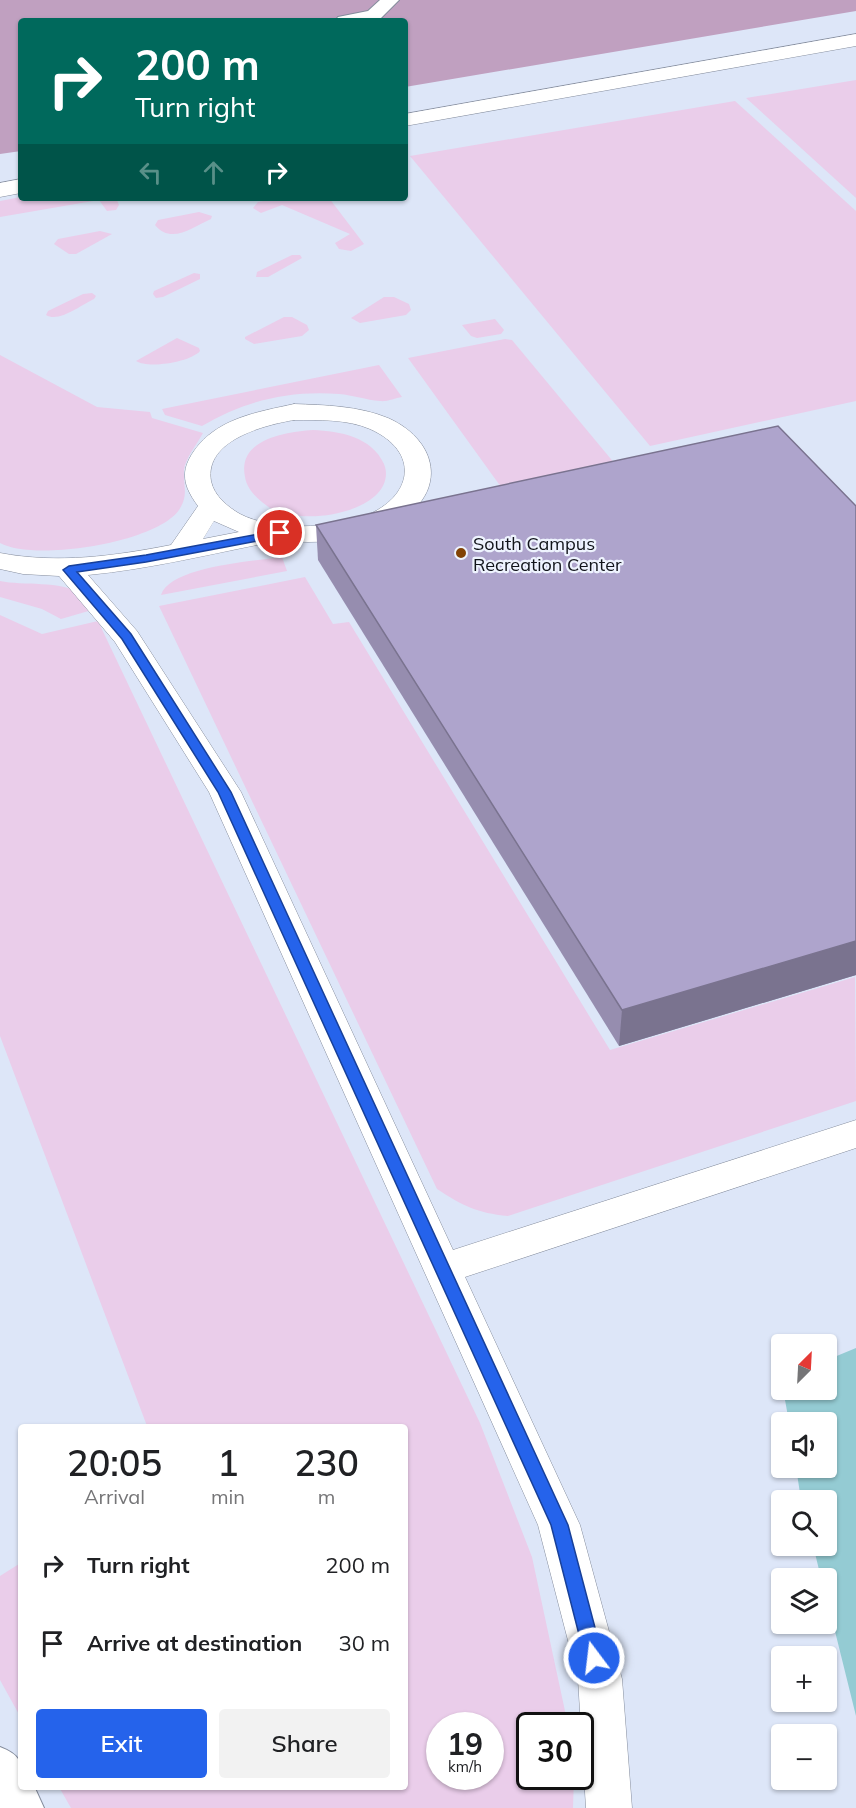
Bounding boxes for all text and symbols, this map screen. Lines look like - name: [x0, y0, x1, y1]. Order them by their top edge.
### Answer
- text: 200 m: [135, 38, 260, 91]
- icon: right: [36, 42, 114, 120]
- text: Turn right: [135, 90, 255, 124]
- icon: left: [134, 156, 167, 189]
- icon: ahead: [197, 156, 230, 189]
- icon: right: [260, 156, 293, 189]
- pin: [254, 507, 305, 558]
- icon: arrive: [263, 516, 296, 549]
- place label: South Campus Recreation Center: [473, 532, 622, 576]
- marker: South Campus Recreation Center: [454, 546, 468, 560]
- north arrow: [771, 1334, 837, 1400]
- map controls: [771, 1334, 837, 1790]
- button: sound: [771, 1412, 837, 1478]
- text: 20:05: [67, 1440, 162, 1485]
- text: 1: [217, 1440, 239, 1485]
- text: 230: [294, 1440, 359, 1485]
- text: Arrival: [84, 1484, 145, 1509]
- text: min: [211, 1484, 245, 1509]
- text: m: [318, 1484, 335, 1509]
- button: search: [771, 1490, 837, 1556]
- icon: right: [36, 1549, 69, 1582]
- text: Turn right: [87, 1551, 190, 1579]
- text: 200 m: [325, 1551, 390, 1579]
- button: layers: [771, 1568, 837, 1634]
- position arrow: [562, 1626, 626, 1690]
- icon: arrive: [36, 1627, 69, 1660]
- text: Arrive at destination: [87, 1629, 302, 1657]
- text: 30 m: [339, 1629, 390, 1657]
- button: +: [771, 1646, 837, 1712]
- button: Exit: [36, 1709, 207, 1778]
- button: Share: [219, 1709, 390, 1778]
- speed limit sign: 30: [516, 1712, 594, 1790]
- button: −: [771, 1724, 837, 1790]
- text: 19: [447, 1725, 483, 1763]
- text: km/h: [448, 1757, 482, 1776]

